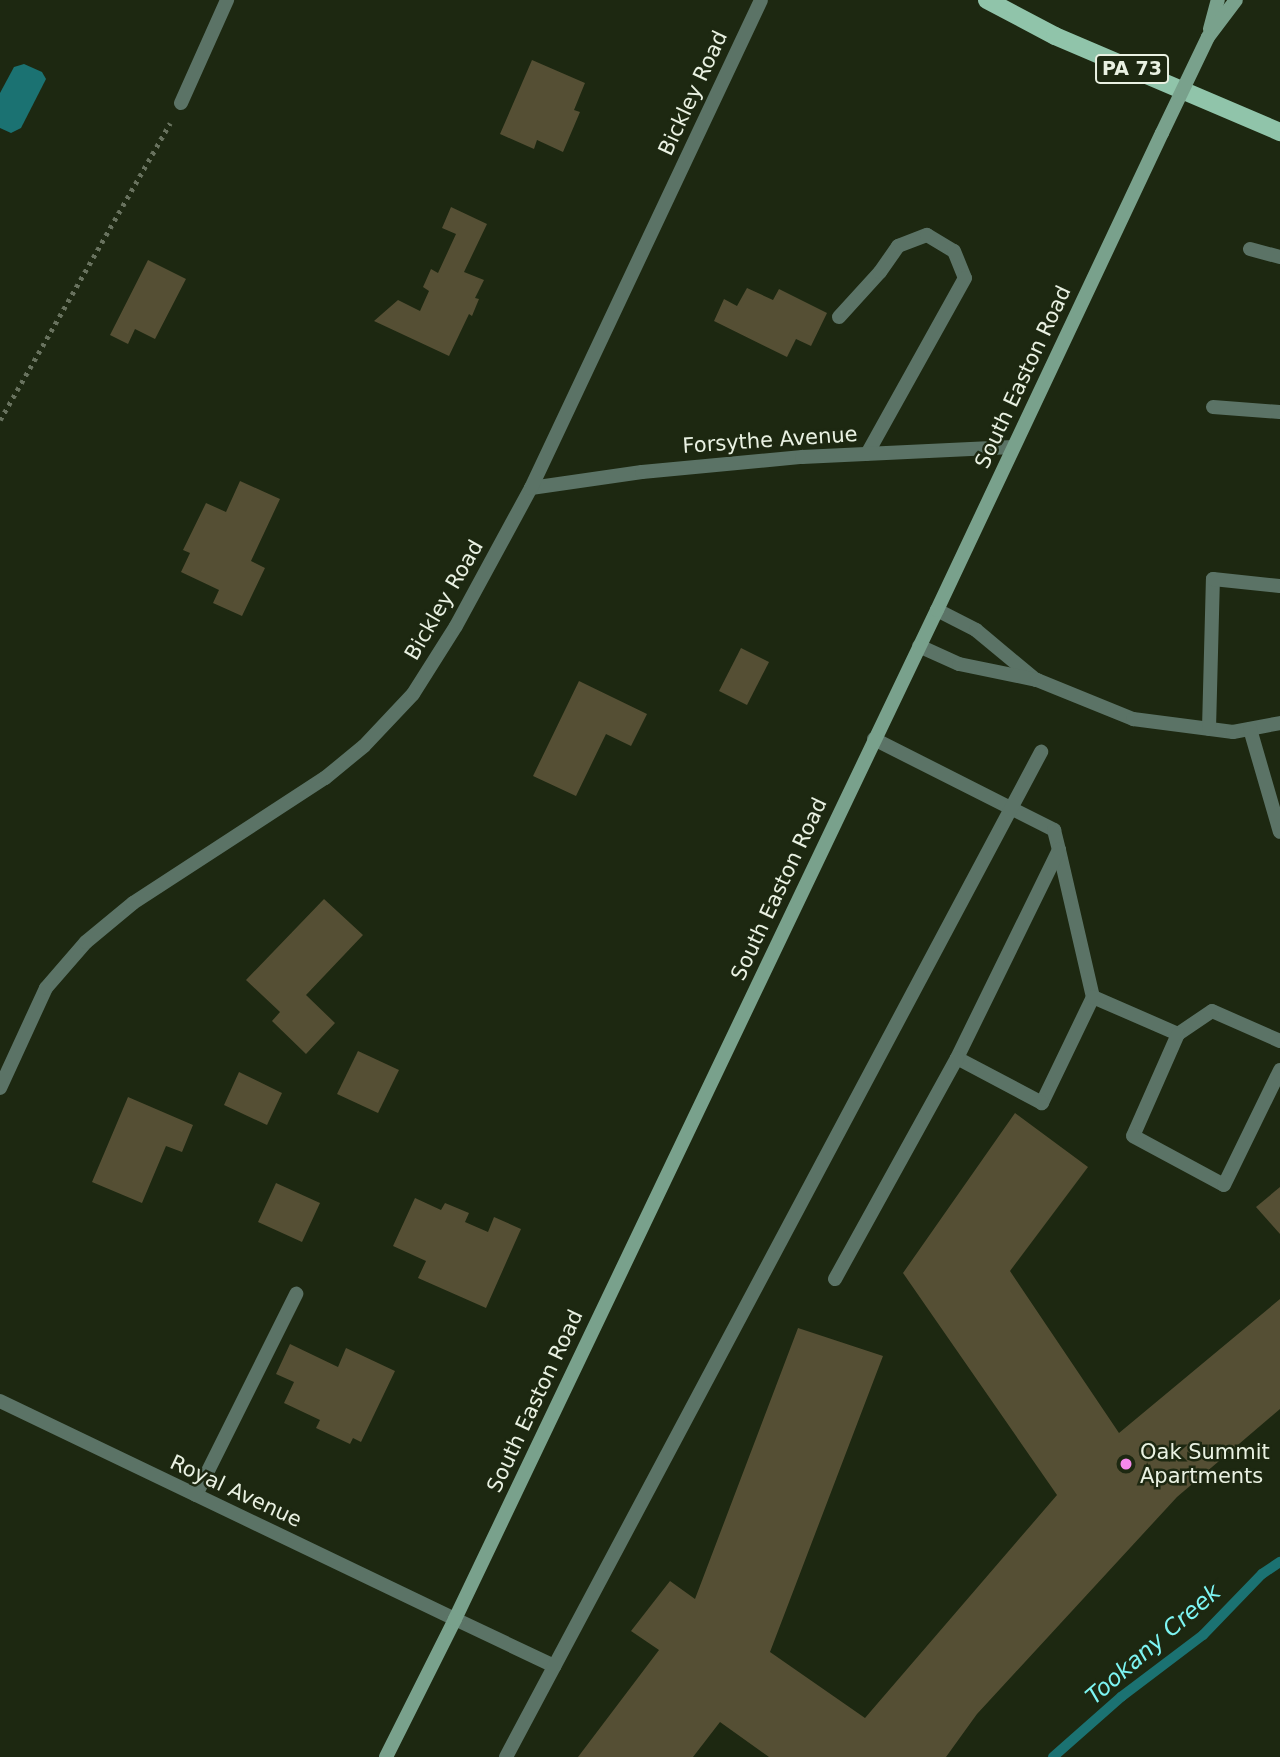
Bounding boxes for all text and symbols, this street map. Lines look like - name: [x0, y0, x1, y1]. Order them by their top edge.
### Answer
- street label: Bickley Road: [653, 27, 733, 159]
- road number: PA 73: [1094, 54, 1170, 85]
- street label: South Easton Road: [970, 282, 1076, 472]
- street label: Forsythe Avenue: [682, 421, 858, 459]
- street label: Bickley Road: [399, 535, 489, 665]
- street label: South Easton Road: [726, 794, 832, 984]
- street label: South Easton Road: [482, 1306, 588, 1496]
- place label: Oak Summit Apartments: [1140, 1439, 1270, 1489]
- street label: Royal Avenue: [166, 1450, 306, 1532]
- marker: Oak Summit Apartments: [1118, 1456, 1134, 1472]
- water label: Tookany Creek: [1080, 1578, 1226, 1710]

